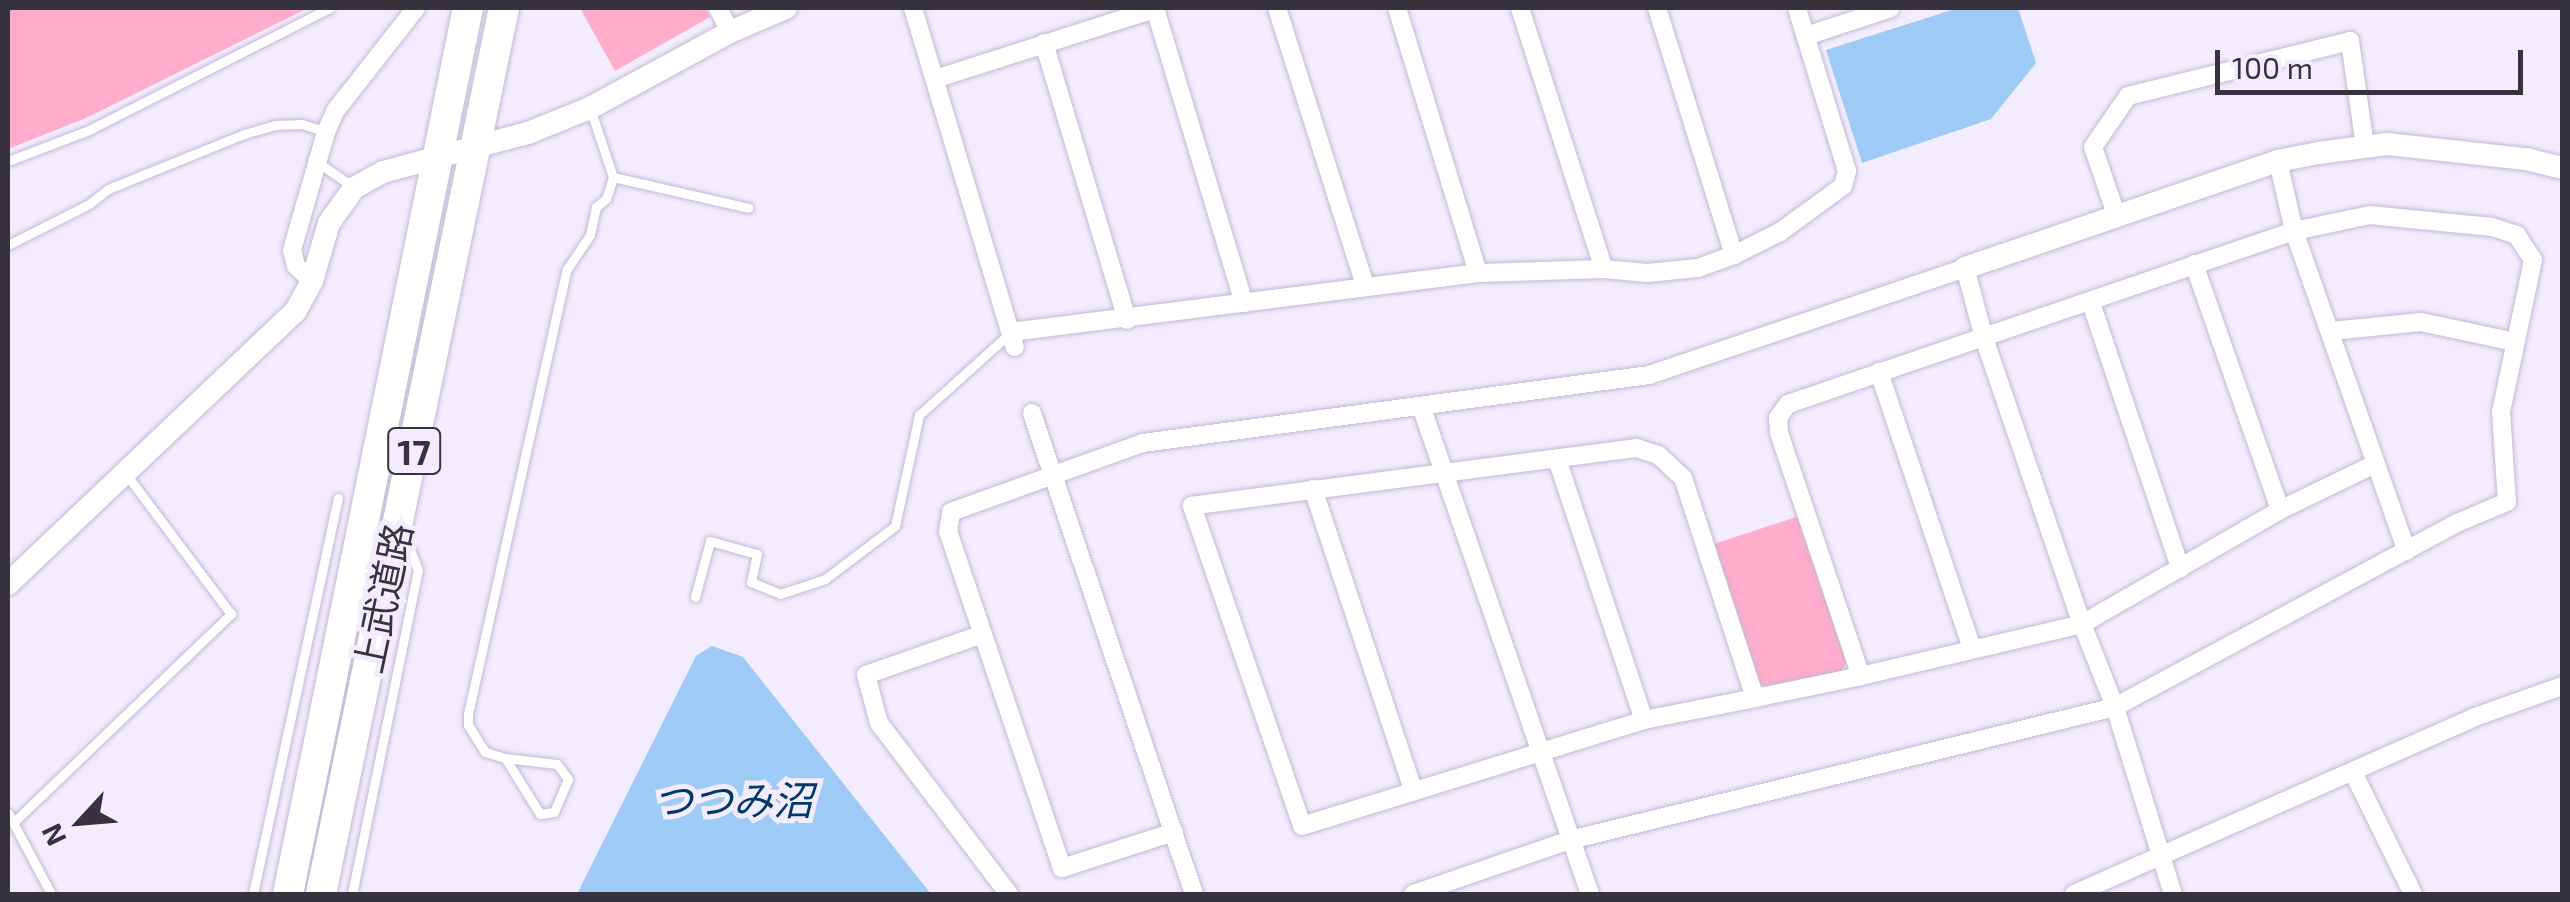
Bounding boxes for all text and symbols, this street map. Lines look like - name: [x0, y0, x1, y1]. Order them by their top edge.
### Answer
- scale bar: [2220, 30, 2528, 92]
- text: 100 m: [2232, 49, 2313, 85]
- road number: 17: [386, 421, 442, 481]
- street label: 上武道路: [345, 519, 421, 677]
- north arrow: [30, 772, 130, 872]
- water label: つつみ沼: [653, 775, 813, 823]
- text: N: [33, 819, 73, 852]

